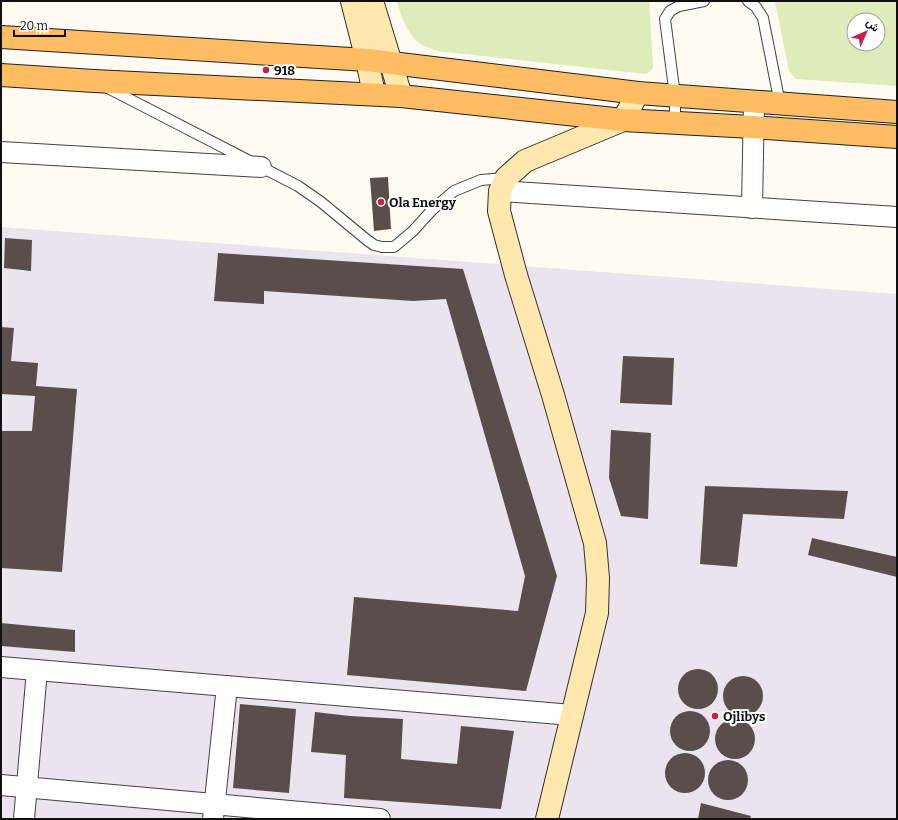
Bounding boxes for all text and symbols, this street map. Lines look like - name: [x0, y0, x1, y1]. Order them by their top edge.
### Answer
- scale bar: [14, 12, 65, 38]
- north arrow: [846, 12, 886, 52]
- text: ش: [863, 16, 882, 35]
- text: 20 m: [20, 19, 49, 33]
- place label: 918: [274, 63, 295, 78]
- marker: 918: [261, 65, 271, 75]
- place label: Ola Energy: [389, 195, 457, 210]
- marker: Ola Energy: [376, 197, 386, 207]
- place label: Ojlibys: [723, 709, 765, 725]
- marker: Ojlibys: [710, 711, 720, 721]

